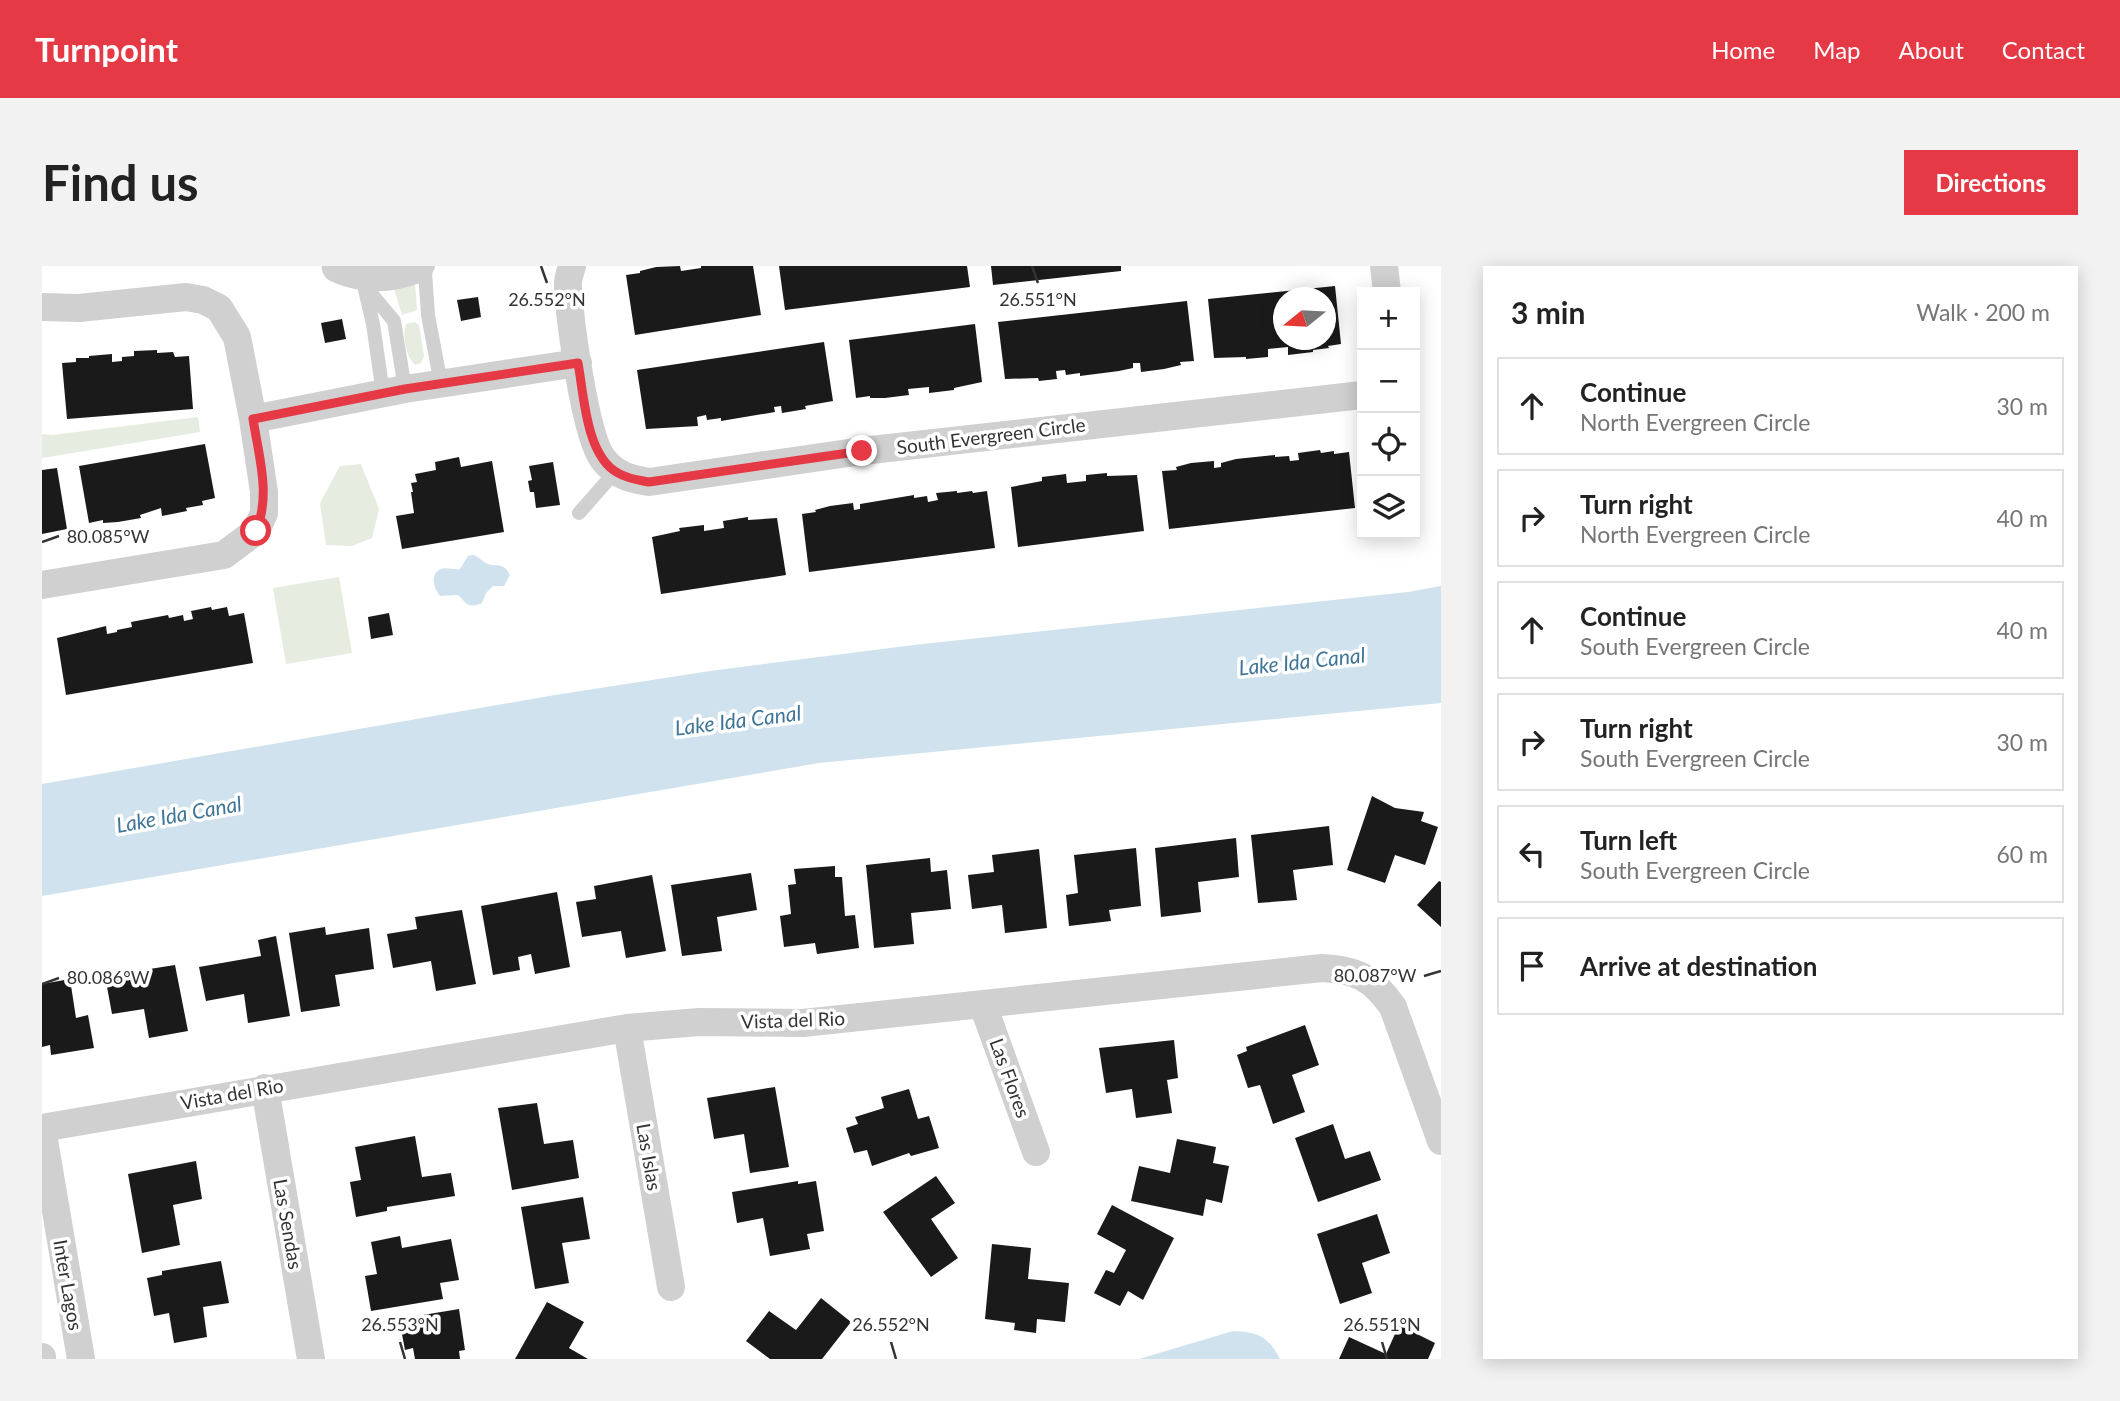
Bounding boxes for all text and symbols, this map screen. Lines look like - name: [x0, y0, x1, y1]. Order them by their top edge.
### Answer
- text: Turnpoint: [35, 29, 178, 69]
- text: Home: [1711, 35, 1775, 64]
- text: Map: [1813, 35, 1861, 64]
- text: About: [1899, 35, 1964, 64]
- text: Contact: [2002, 35, 2085, 64]
- button: Directions: [1904, 150, 2078, 215]
- text: Find us: [42, 153, 199, 211]
- north arrow: [1273, 287, 1336, 350]
- map controls: [1357, 287, 1420, 539]
- button: +: [1357, 287, 1420, 350]
- text: 26.552°N: [508, 288, 586, 310]
- text: 26.551°N: [999, 288, 1077, 310]
- text: 3 min: [1511, 294, 1585, 330]
- text: Walk · 200 m: [1916, 298, 2050, 326]
- button: −: [1357, 350, 1420, 413]
- text: Continue: [1580, 376, 1686, 408]
- icon: ahead: [1513, 387, 1551, 425]
- text: 30 m: [1997, 392, 2048, 420]
- text: North Evergreen Circle: [1580, 408, 1810, 436]
- street label: South Evergreen Circle: [895, 413, 1087, 458]
- button: locate: [1357, 413, 1420, 476]
- route end: [846, 435, 877, 466]
- button: layers: [1357, 476, 1420, 539]
- text: Turn right: [1580, 488, 1693, 520]
- icon: right: [1513, 499, 1551, 537]
- text: 40 m: [1997, 504, 2048, 532]
- route start: [240, 515, 271, 546]
- text: North Evergreen Circle: [1580, 520, 1810, 548]
- text: 80.085°W: [67, 525, 150, 547]
- text: Continue: [1580, 600, 1686, 632]
- icon: ahead: [1513, 611, 1551, 649]
- text: 40 m: [1997, 616, 2048, 644]
- text: South Evergreen Circle: [1580, 632, 1810, 660]
- water label: Lake Ida Canal: [1237, 641, 1367, 680]
- water label: Lake Ida Canal: [673, 699, 803, 740]
- text: Turn right: [1580, 712, 1693, 744]
- icon: right: [1513, 723, 1551, 761]
- text: 30 m: [1997, 728, 2048, 756]
- text: South Evergreen Circle: [1580, 744, 1810, 772]
- water label: Lake Ida Canal: [114, 790, 244, 837]
- text: Turn left: [1580, 824, 1677, 856]
- icon: left: [1513, 835, 1551, 873]
- text: 60 m: [1997, 840, 2048, 868]
- text: South Evergreen Circle: [1580, 856, 1810, 884]
- icon: arrive: [1513, 947, 1551, 985]
- text: Arrive at destination: [1580, 950, 1817, 982]
- text: 80.087°W: [1334, 964, 1417, 986]
- text: 80.086°W: [67, 966, 150, 988]
- street label: Vista del Rio: [741, 1006, 845, 1033]
- street label: Las Flores: [985, 1035, 1035, 1121]
- street label: Vista del Rio: [179, 1073, 285, 1114]
- street label: Las Islas: [632, 1122, 667, 1192]
- street label: Las Sendas: [269, 1177, 308, 1271]
- street label: Inter Lagos: [49, 1238, 88, 1332]
- text: 26.553°N: [361, 1313, 439, 1335]
- text: 26.552°N: [852, 1313, 930, 1335]
- text: 26.551°N: [1343, 1313, 1421, 1335]

